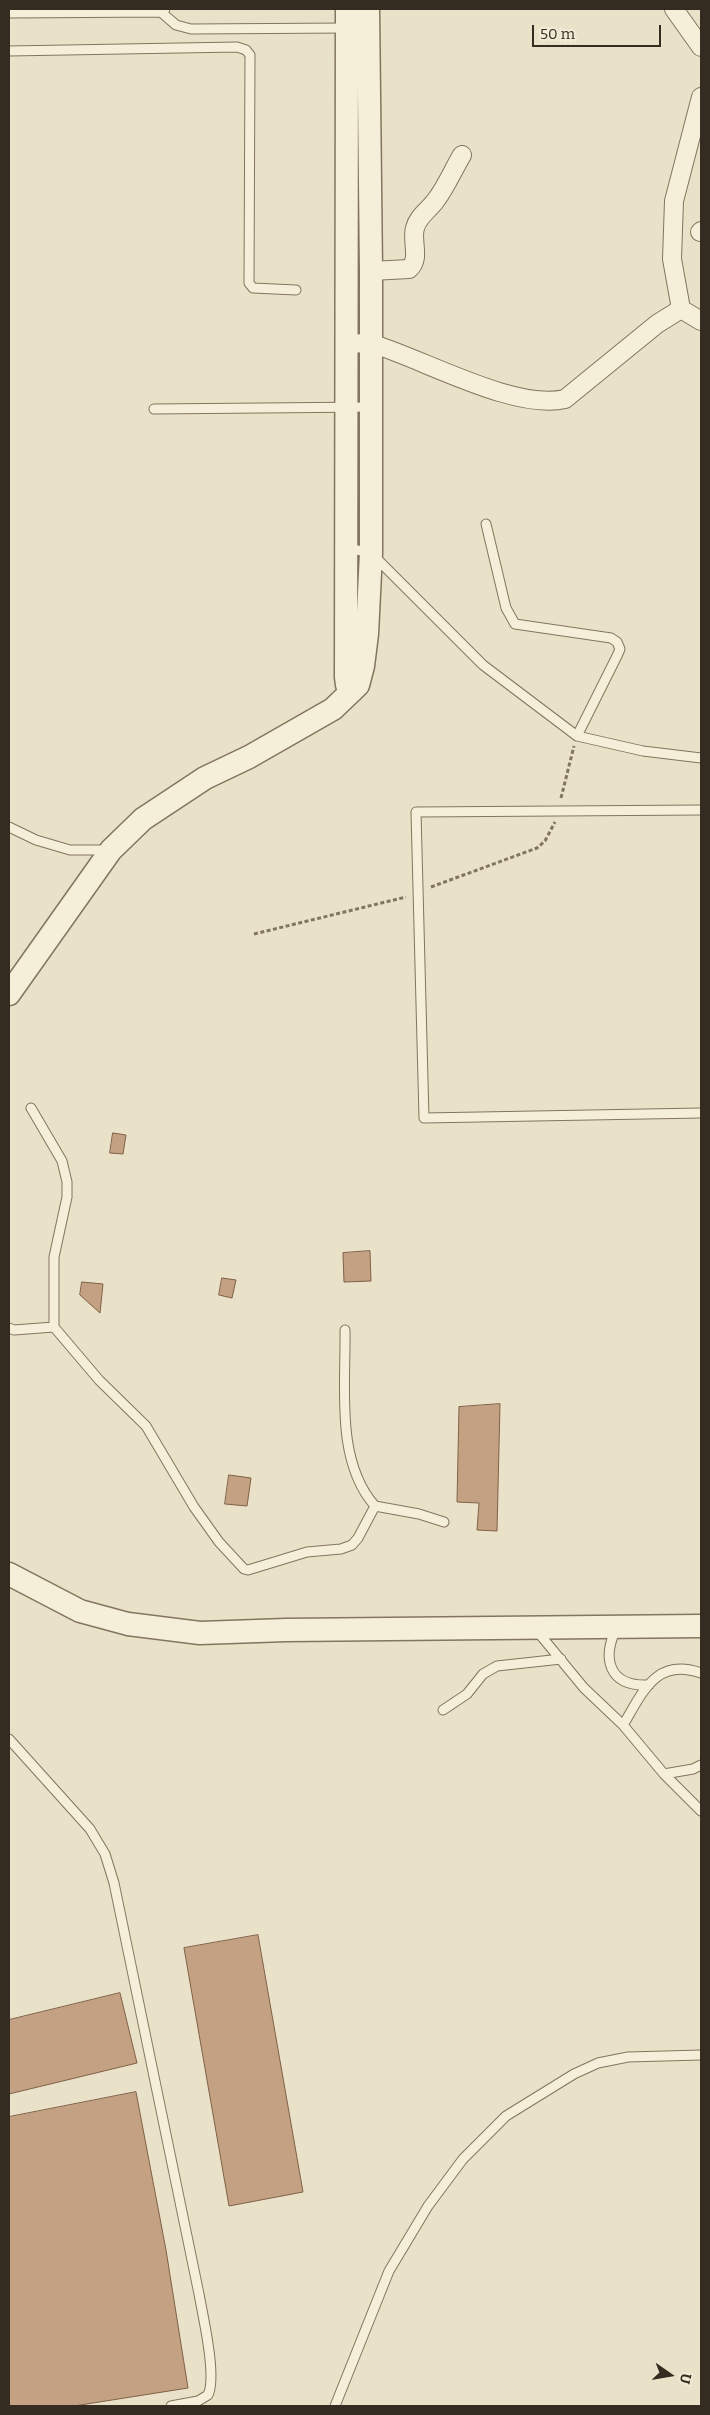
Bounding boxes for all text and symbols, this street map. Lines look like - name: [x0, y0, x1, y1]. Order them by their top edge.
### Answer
- scale bar: [535, 15, 664, 47]
- text: 50 m: [540, 25, 575, 43]
- north arrow: [645, 2350, 695, 2400]
- text: U: [676, 2372, 695, 2385]

